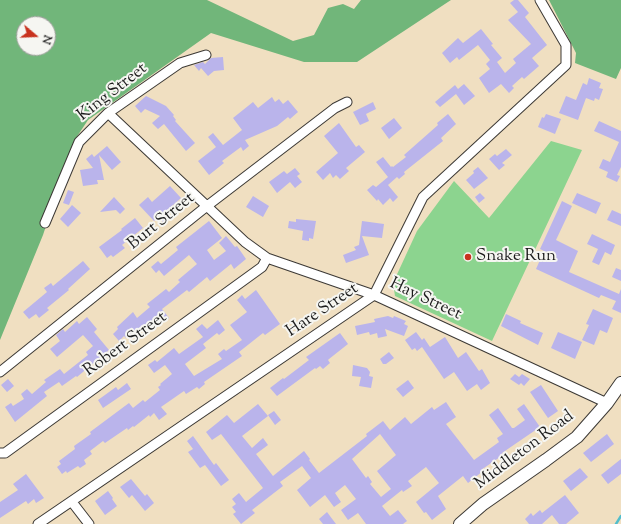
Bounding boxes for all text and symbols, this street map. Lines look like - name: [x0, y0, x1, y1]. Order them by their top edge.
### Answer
- north arrow: [16, 16, 56, 56]
- text: N: [37, 33, 55, 46]
- street label: King Street: [74, 59, 152, 127]
- street label: Burt Street: [124, 189, 200, 255]
- place label: Snake Run: [476, 247, 556, 267]
- marker: Snake Run: [463, 252, 473, 262]
- street label: Hay Street: [386, 274, 464, 326]
- street label: Hare Street: [283, 279, 363, 343]
- street label: Robert Street: [80, 308, 172, 382]
- street label: Middleton Road: [471, 407, 579, 495]

